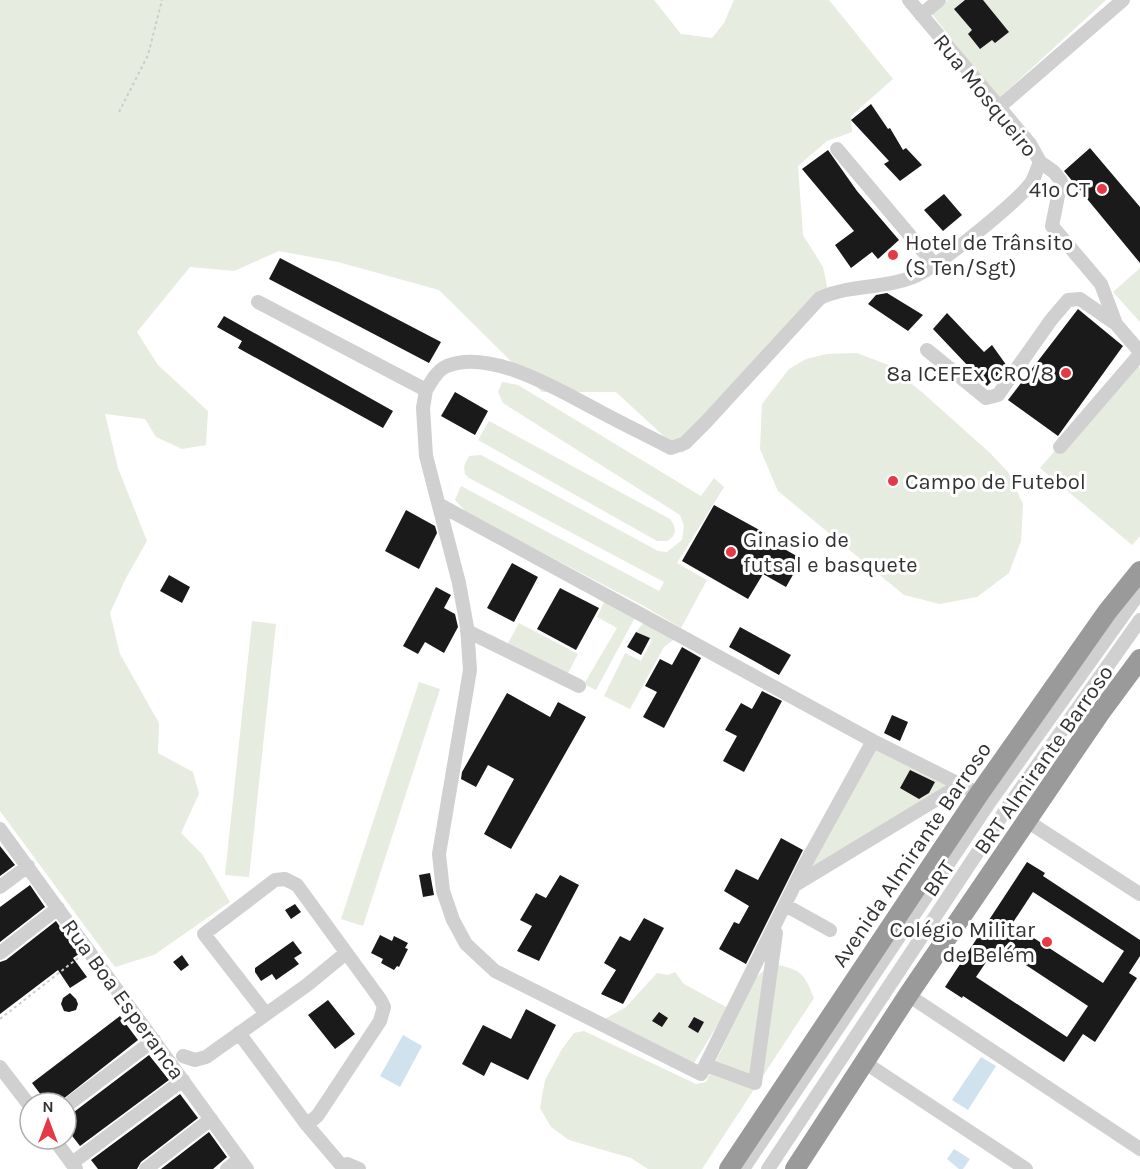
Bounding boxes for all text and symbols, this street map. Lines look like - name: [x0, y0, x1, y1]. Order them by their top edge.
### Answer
- street label: Rua Mosqueiro: [928, 29, 1043, 162]
- place label: 41º CT: [1029, 177, 1090, 203]
- marker: 41º CT: [1095, 182, 1109, 196]
- place label: Hotel de Trânsito (S Ten/Sgt): [905, 230, 1073, 281]
- marker: Hotel de Trânsito (S Ten/Sgt): [886, 248, 900, 262]
- place label: 8ª ICEFEx CRO/8: [887, 361, 1054, 387]
- marker: 8ª ICEFEx CRO/8: [1059, 366, 1073, 380]
- place label: Campo de Futebol: [905, 469, 1086, 495]
- marker: Campo de Futebol: [886, 474, 900, 488]
- place label: Ginasio de futsal e basquete: [743, 527, 917, 578]
- marker: Ginasio de futsal e basquete: [724, 545, 738, 559]
- street label: BRT Almirante Barroso: [969, 660, 1119, 859]
- street label: Avenida Almirante Barroso: [827, 737, 997, 972]
- street label: BRT: [917, 855, 960, 902]
- street label: Rua Boa Esperanca: [56, 914, 190, 1085]
- place label: Colégio Militar de Belém: [890, 917, 1035, 968]
- marker: Colégio Militar de Belém: [1040, 935, 1054, 949]
- north arrow: [18, 1091, 78, 1151]
- text: N: [42, 1097, 54, 1116]

